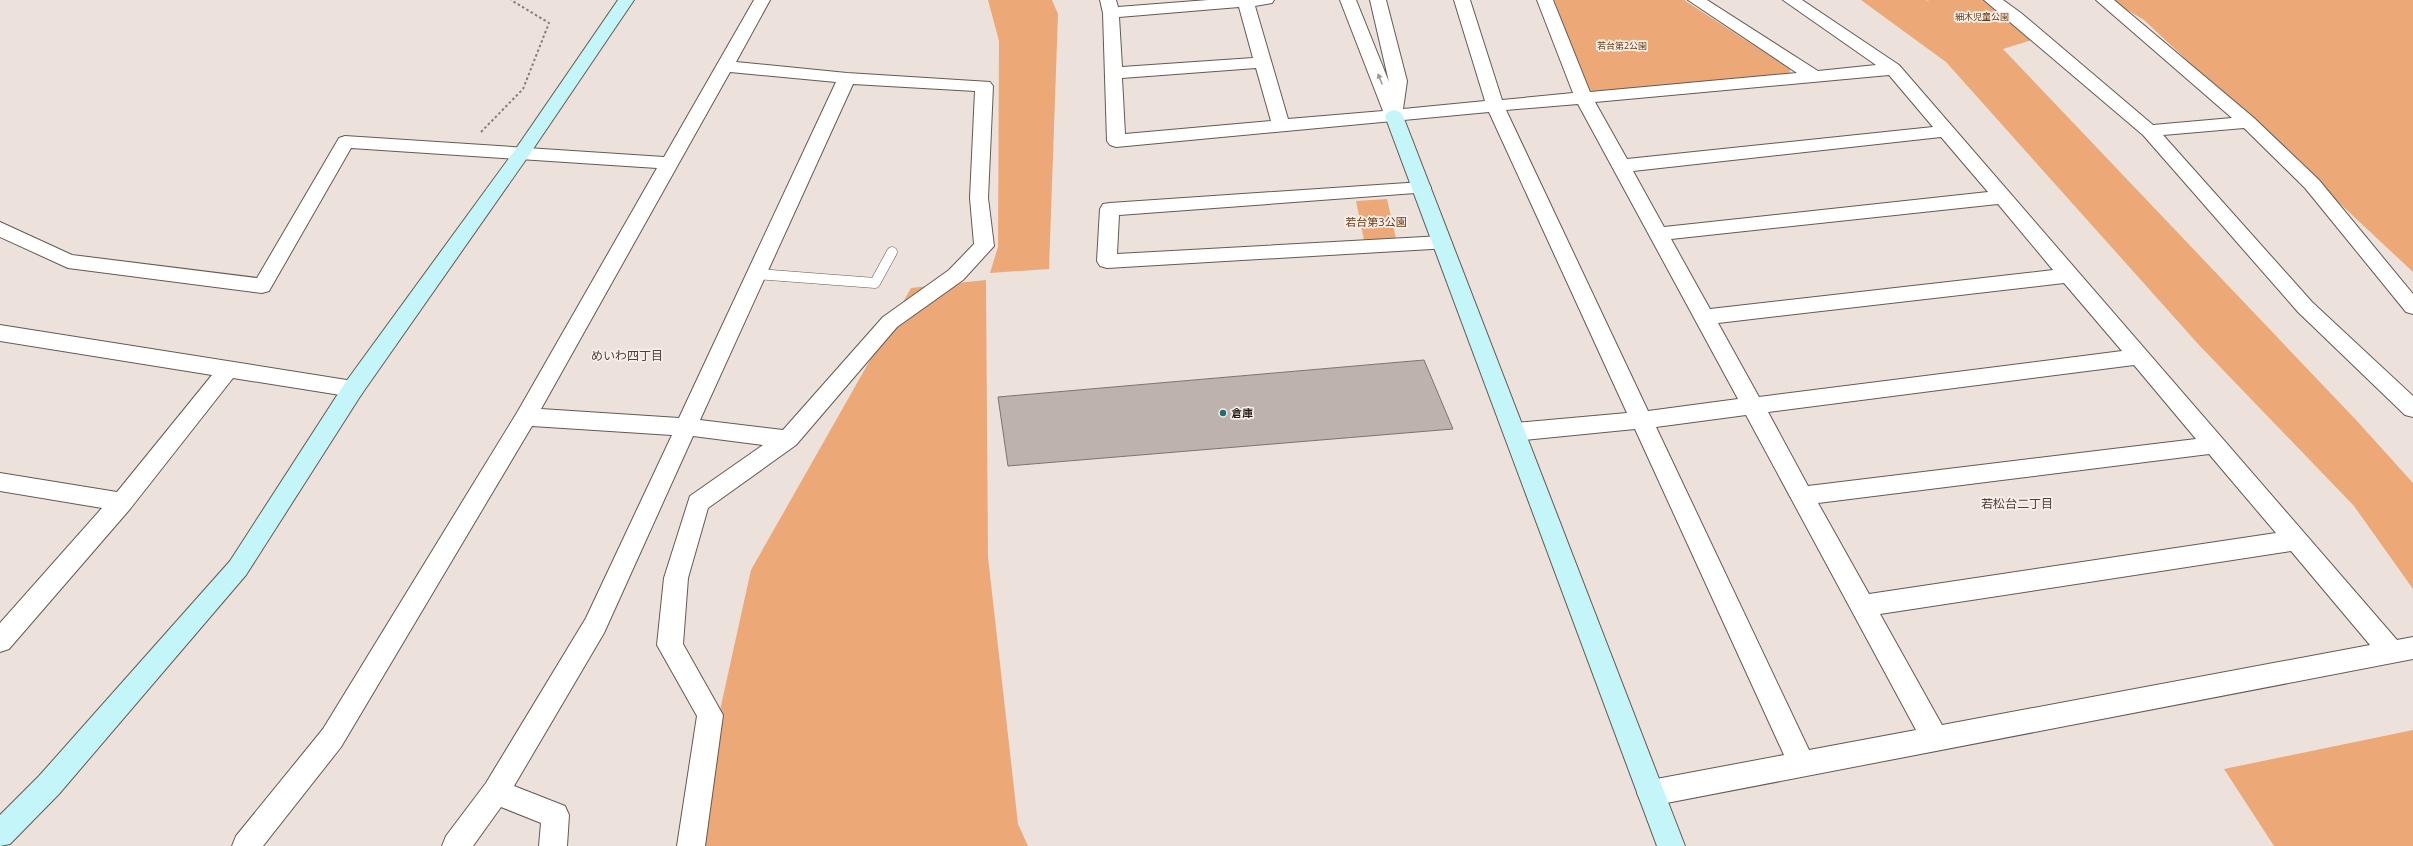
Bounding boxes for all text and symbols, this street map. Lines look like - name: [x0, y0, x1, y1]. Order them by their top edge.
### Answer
- park label: 細木児童公園: [1955, 10, 2009, 23]
- park label: 若台第2公園: [1597, 39, 1647, 52]
- one-way arrow: [1376, 73, 1382, 85]
- park label: 若台第3公園: [1345, 214, 1407, 229]
- district label: めいわ四丁目: [591, 347, 663, 364]
- place label: 倉庫: [1231, 405, 1253, 420]
- marker: 倉庫: [1218, 408, 1228, 418]
- district label: 若松台二丁目: [1981, 495, 2053, 512]

